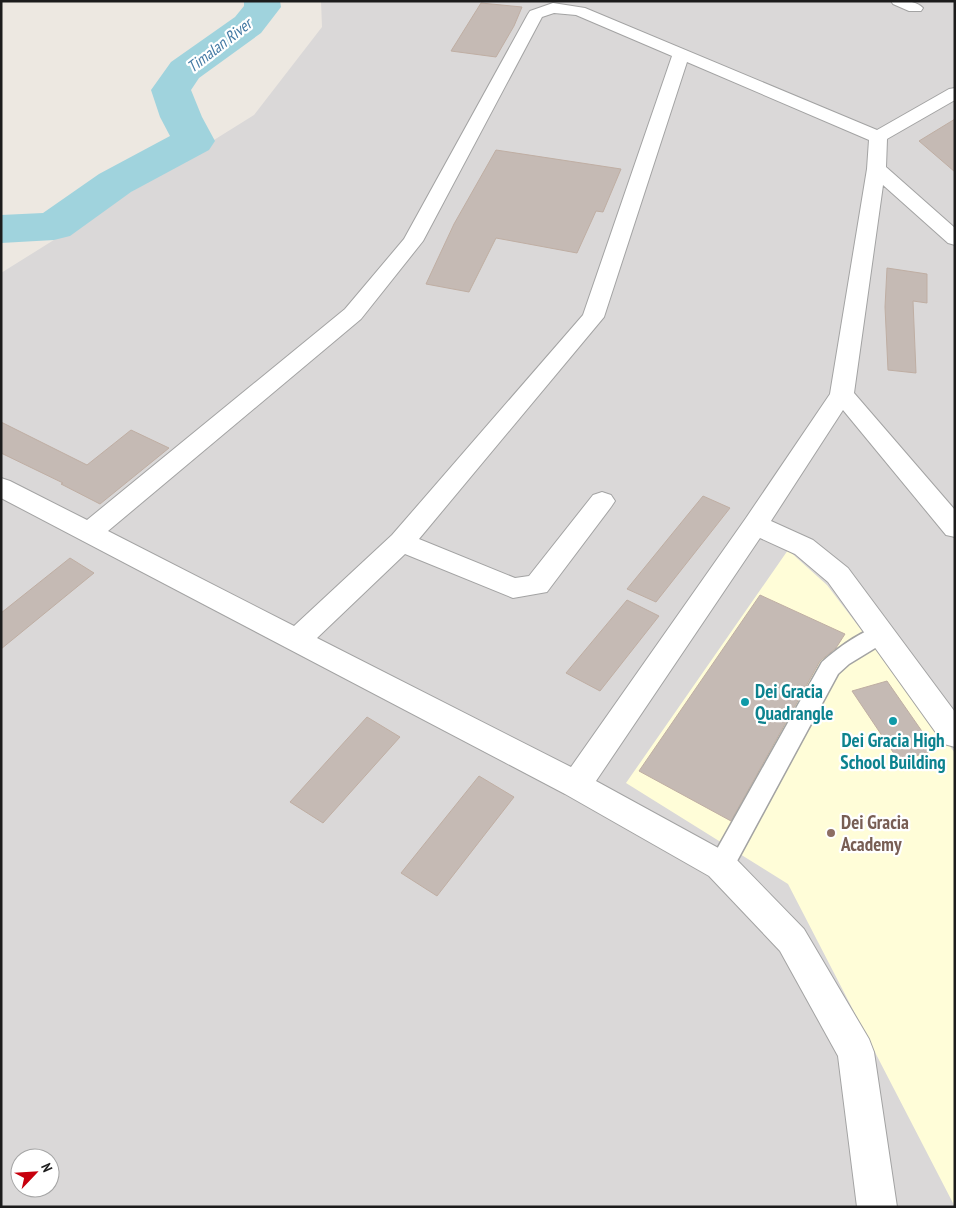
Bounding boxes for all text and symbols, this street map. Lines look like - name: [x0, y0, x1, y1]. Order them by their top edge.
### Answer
- water label: Timalan River: [183, 12, 257, 76]
- place label: Dei Gracia Quadrangle: [755, 679, 833, 725]
- marker: Dei Gracia Quadrangle: [739, 696, 751, 708]
- marker: Dei Gracia High School Building: [887, 715, 899, 727]
- place label: Dei Gracia High School Building: [840, 728, 946, 774]
- place label: Dei Gracia Academy: [840, 810, 909, 856]
- marker: Dei Gracia Academy: [825, 827, 837, 839]
- north arrow: [10, 1148, 60, 1198]
- text: N: [37, 1160, 57, 1175]

